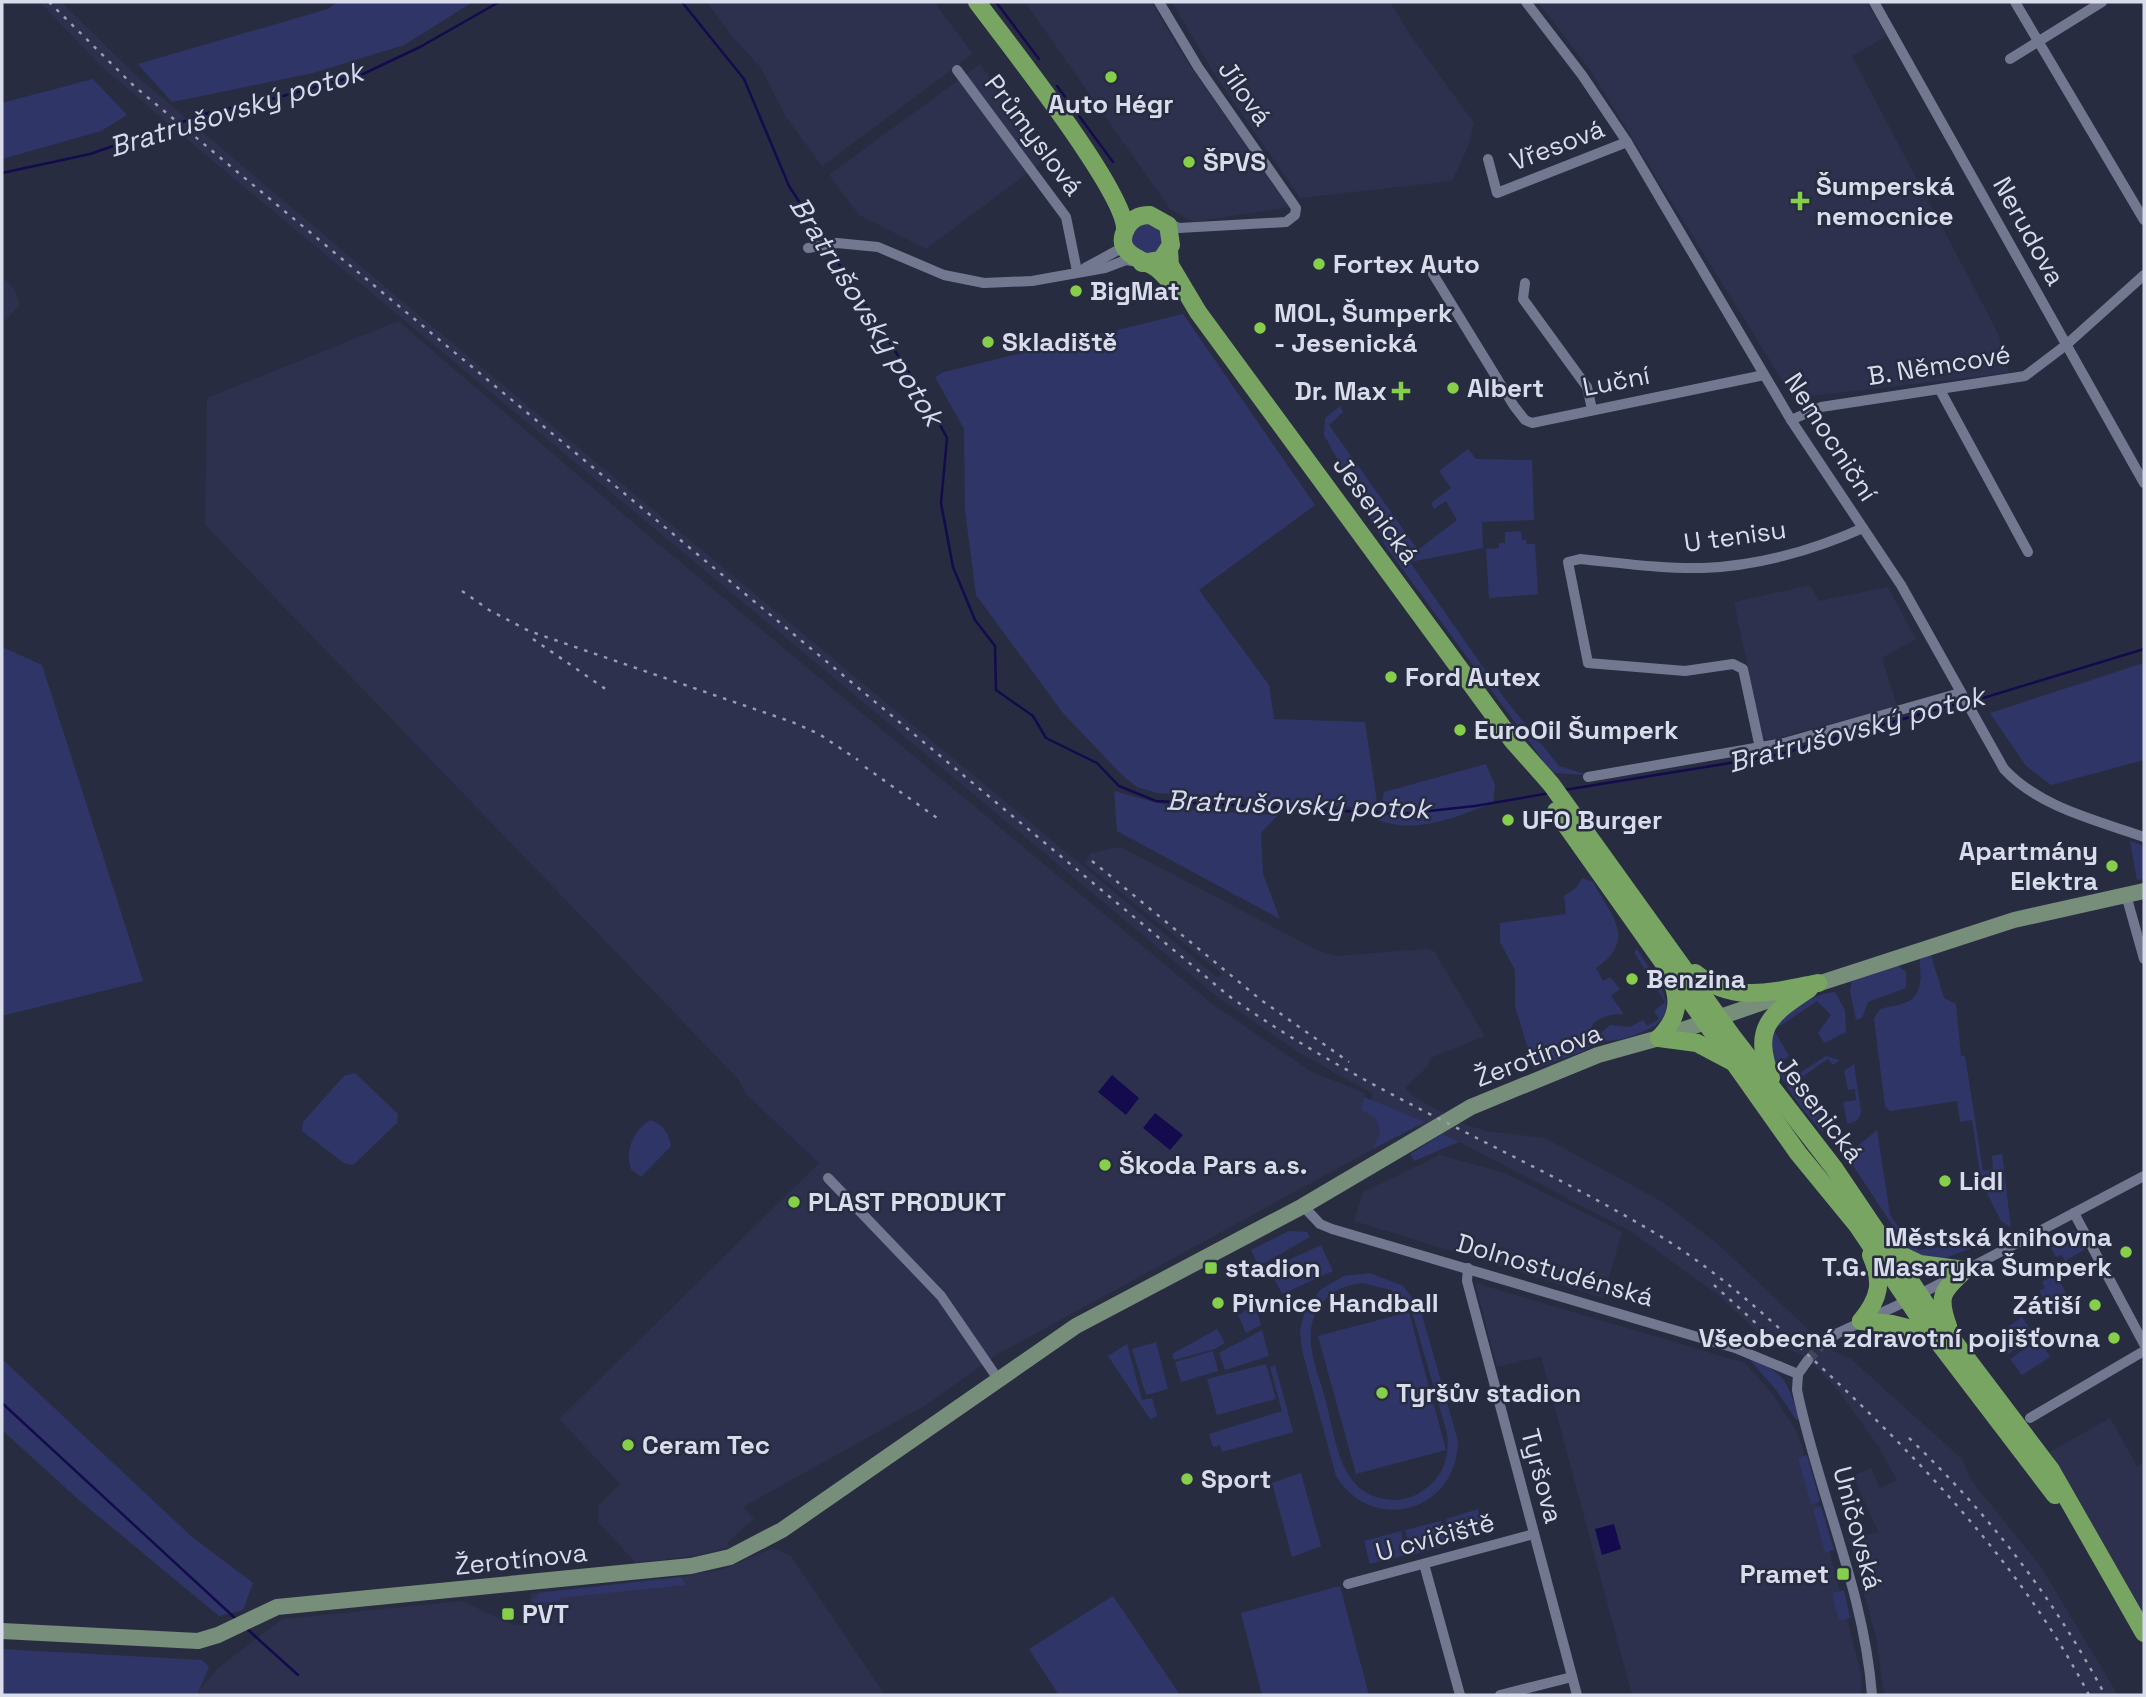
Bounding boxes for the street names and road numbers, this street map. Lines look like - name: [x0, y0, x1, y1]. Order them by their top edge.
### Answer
- street label: Jílová: [1210, 54, 1280, 132]
- street label: Průmyslová: [977, 67, 1091, 203]
- street label: Vřesová: [1505, 111, 1609, 179]
- street label: Nerudova: [1985, 171, 2073, 291]
- street label: B. Němcové: [1865, 337, 2013, 393]
- street label: Luční: [1579, 358, 1653, 404]
- street label: Nemocniční: [1777, 366, 1886, 508]
- street label: Jesenická: [1325, 449, 1427, 571]
- street label: U tenisu: [1682, 512, 1788, 560]
- street label: Žerotínova: [1470, 1015, 1606, 1095]
- street label: Jesenická: [1769, 1049, 1871, 1169]
- street label: Dolnostudénská: [1453, 1226, 1657, 1314]
- street label: Tyršova: [1513, 1425, 1571, 1527]
- street label: Uničovská: [1825, 1462, 1891, 1594]
- street label: U cvičiště: [1372, 1505, 1498, 1569]
- street label: Žerotínova: [453, 1535, 589, 1583]

